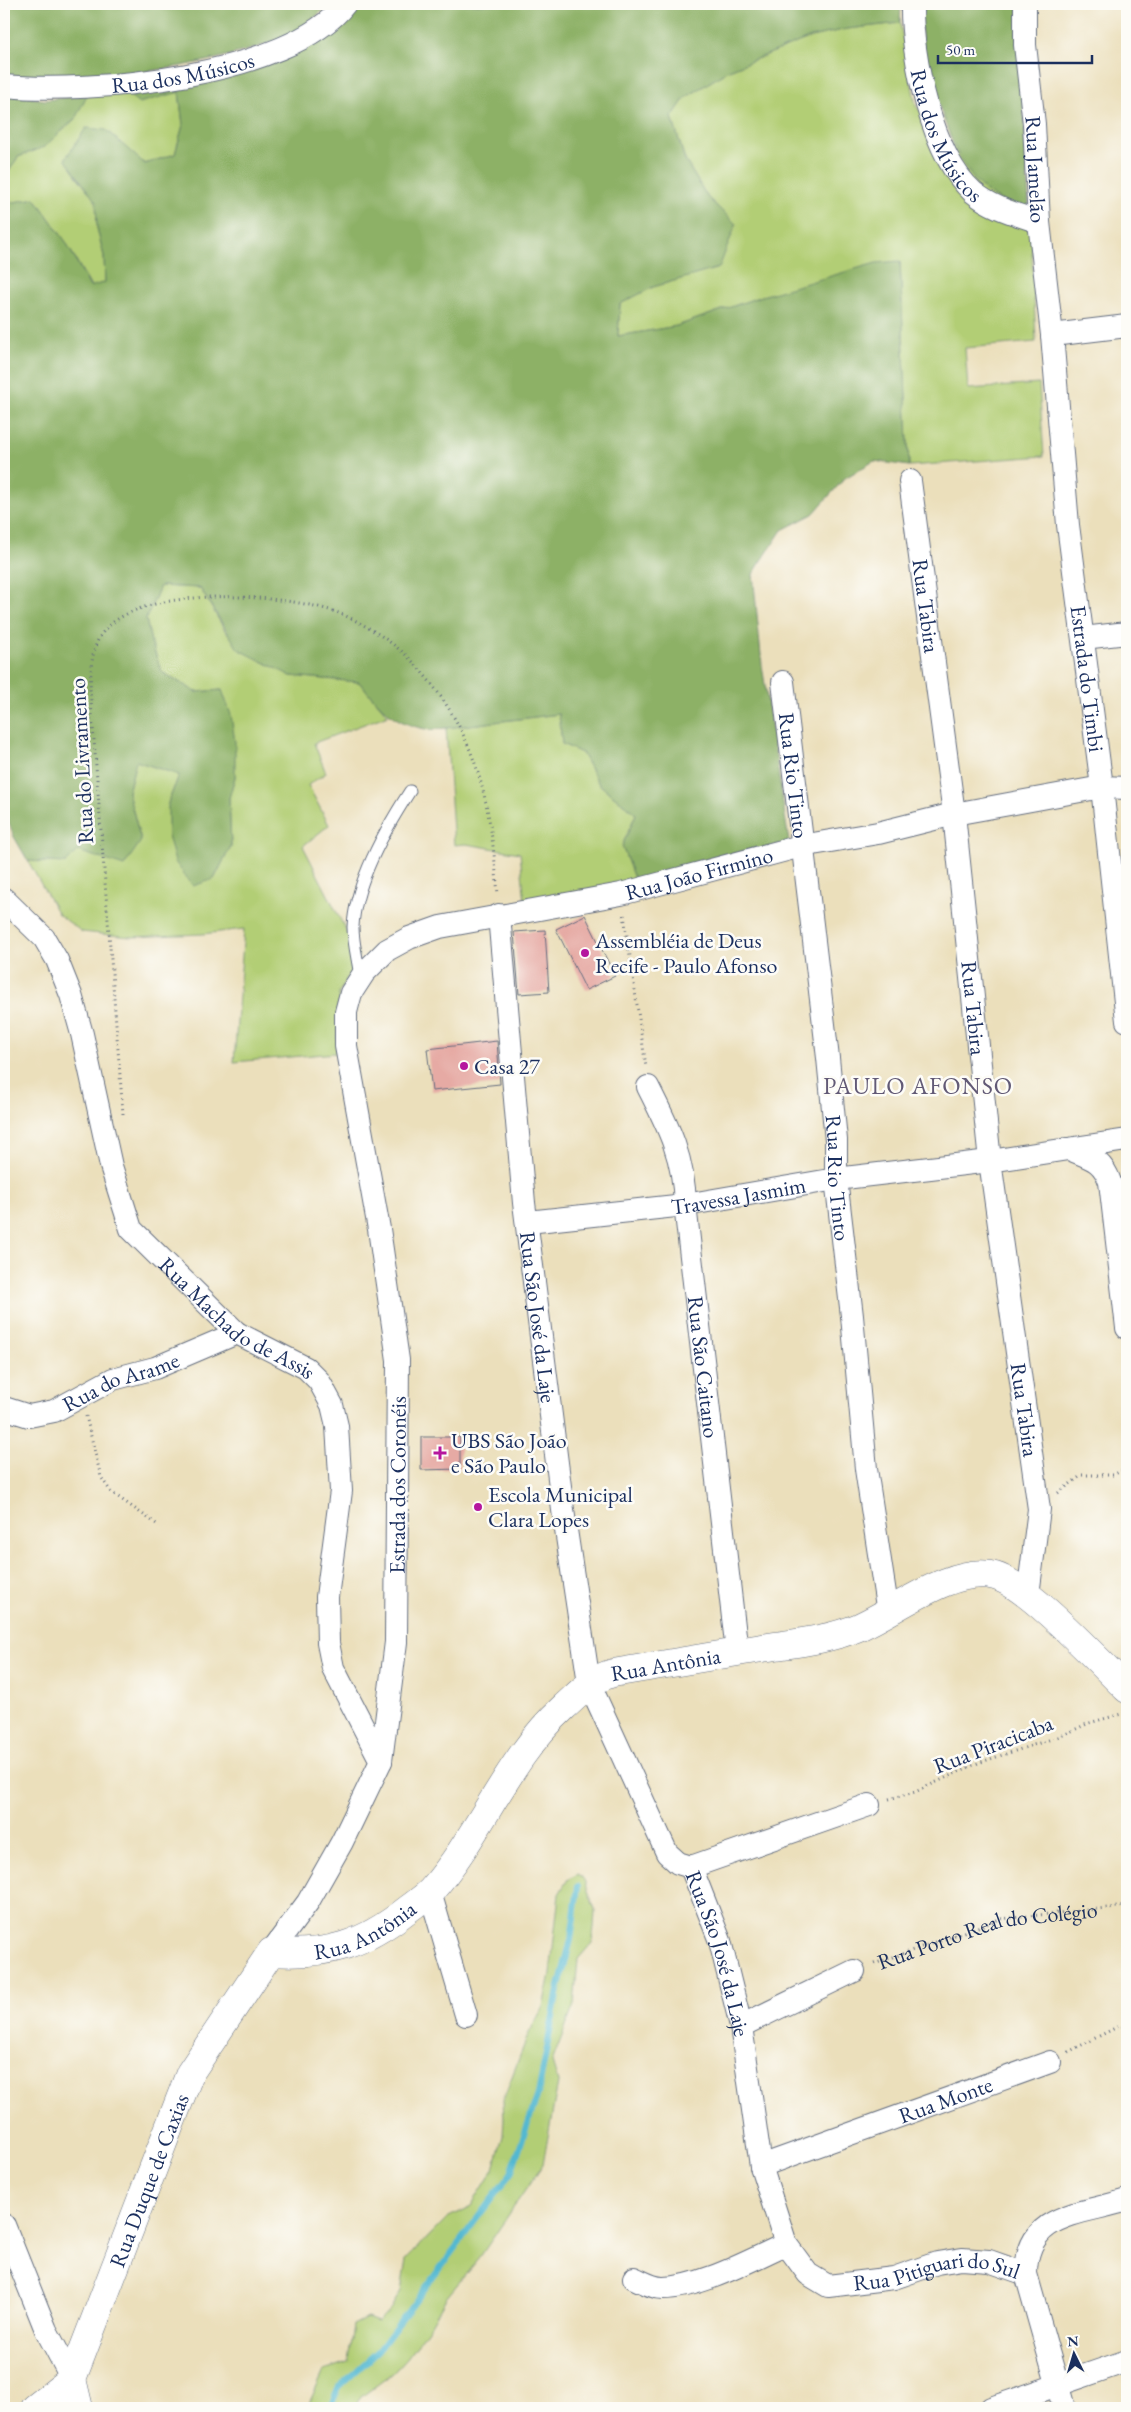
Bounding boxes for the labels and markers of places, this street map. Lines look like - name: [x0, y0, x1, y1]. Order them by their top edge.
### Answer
- place label: Assembléia de Deus Recife - Paulo Afonso: [594, 926, 778, 980]
- marker: Assembléia de Deus Recife - Paulo Afonso: [579, 947, 591, 959]
- place label: Casa 27: [474, 1052, 540, 1081]
- marker: Casa 27: [458, 1060, 470, 1072]
- place label: UBS São João e São Paulo: [451, 1426, 567, 1480]
- marker: UBS São João e São Paulo: [433, 1446, 447, 1460]
- place label: Escola Municipal Clara Lopes: [488, 1480, 633, 1534]
- marker: Escola Municipal Clara Lopes: [472, 1501, 484, 1513]

